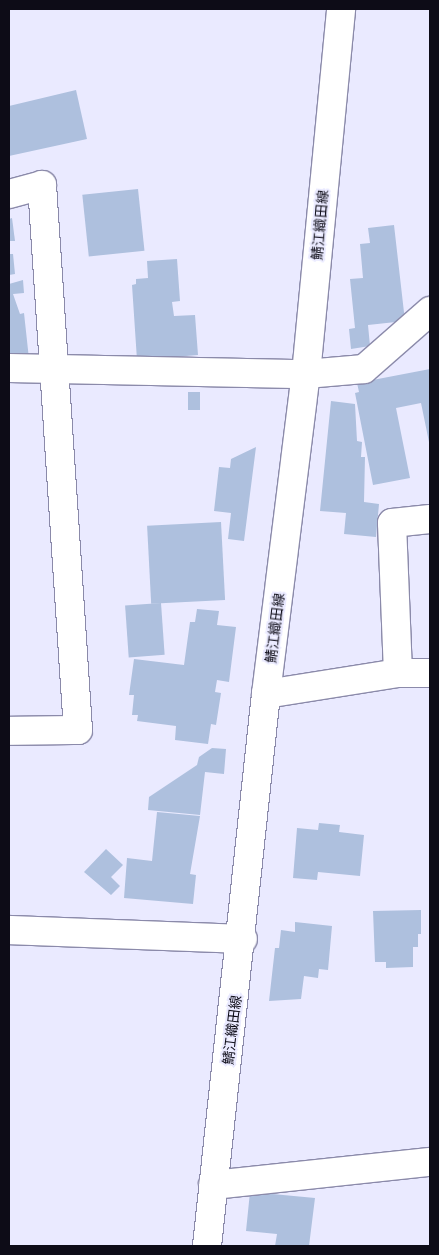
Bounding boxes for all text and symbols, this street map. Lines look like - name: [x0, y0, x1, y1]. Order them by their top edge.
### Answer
- street label: 鯖江織田線: [309, 189, 331, 261]
- street label: 鯖江織田線: [262, 592, 288, 664]
- street label: 鯖江織田線: [219, 994, 245, 1066]

